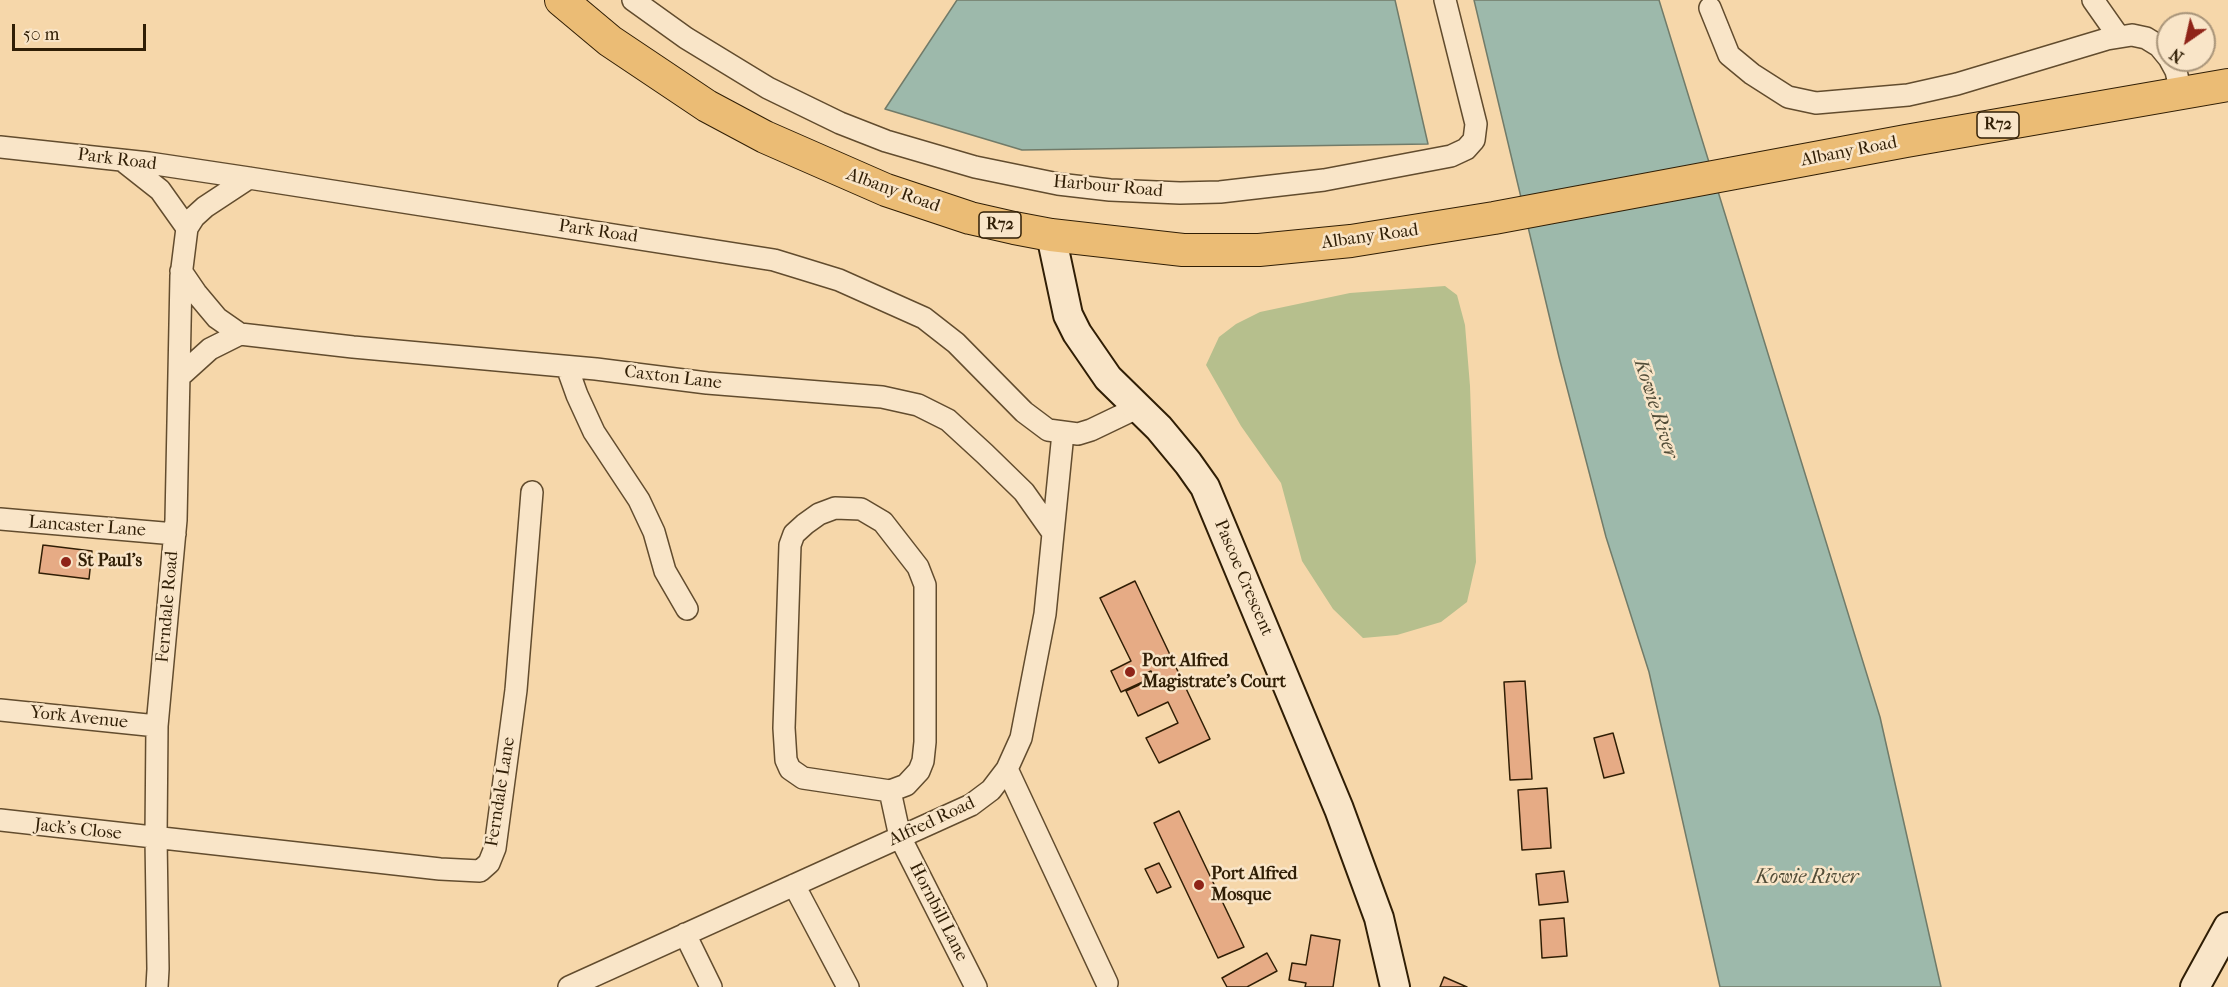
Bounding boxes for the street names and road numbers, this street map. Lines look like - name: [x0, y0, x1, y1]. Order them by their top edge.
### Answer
- road number: R72: [1977, 112, 2019, 138]
- street label: Albany Road: [1799, 132, 1899, 172]
- street label: Park Road: [76, 144, 158, 176]
- street label: Albany Road: [843, 164, 943, 218]
- street label: Harbour Road: [1052, 171, 1164, 203]
- road number: R72: [979, 212, 1021, 238]
- street label: Park Road: [557, 216, 639, 248]
- street label: Albany Road: [1320, 220, 1420, 254]
- street label: Caxton Lane: [623, 361, 723, 395]
- street label: Lancaster Lane: [27, 512, 147, 542]
- street label: Pascoe Crescent: [1209, 517, 1277, 639]
- street label: Ferndale Road: [152, 550, 184, 664]
- street label: York Avenue: [29, 702, 129, 734]
- street label: Ferndale Lane: [482, 736, 520, 848]
- street label: Alfred Road: [885, 793, 979, 851]
- street label: Jack's Close: [33, 815, 123, 845]
- street label: Hornbill Lane: [904, 859, 972, 965]

